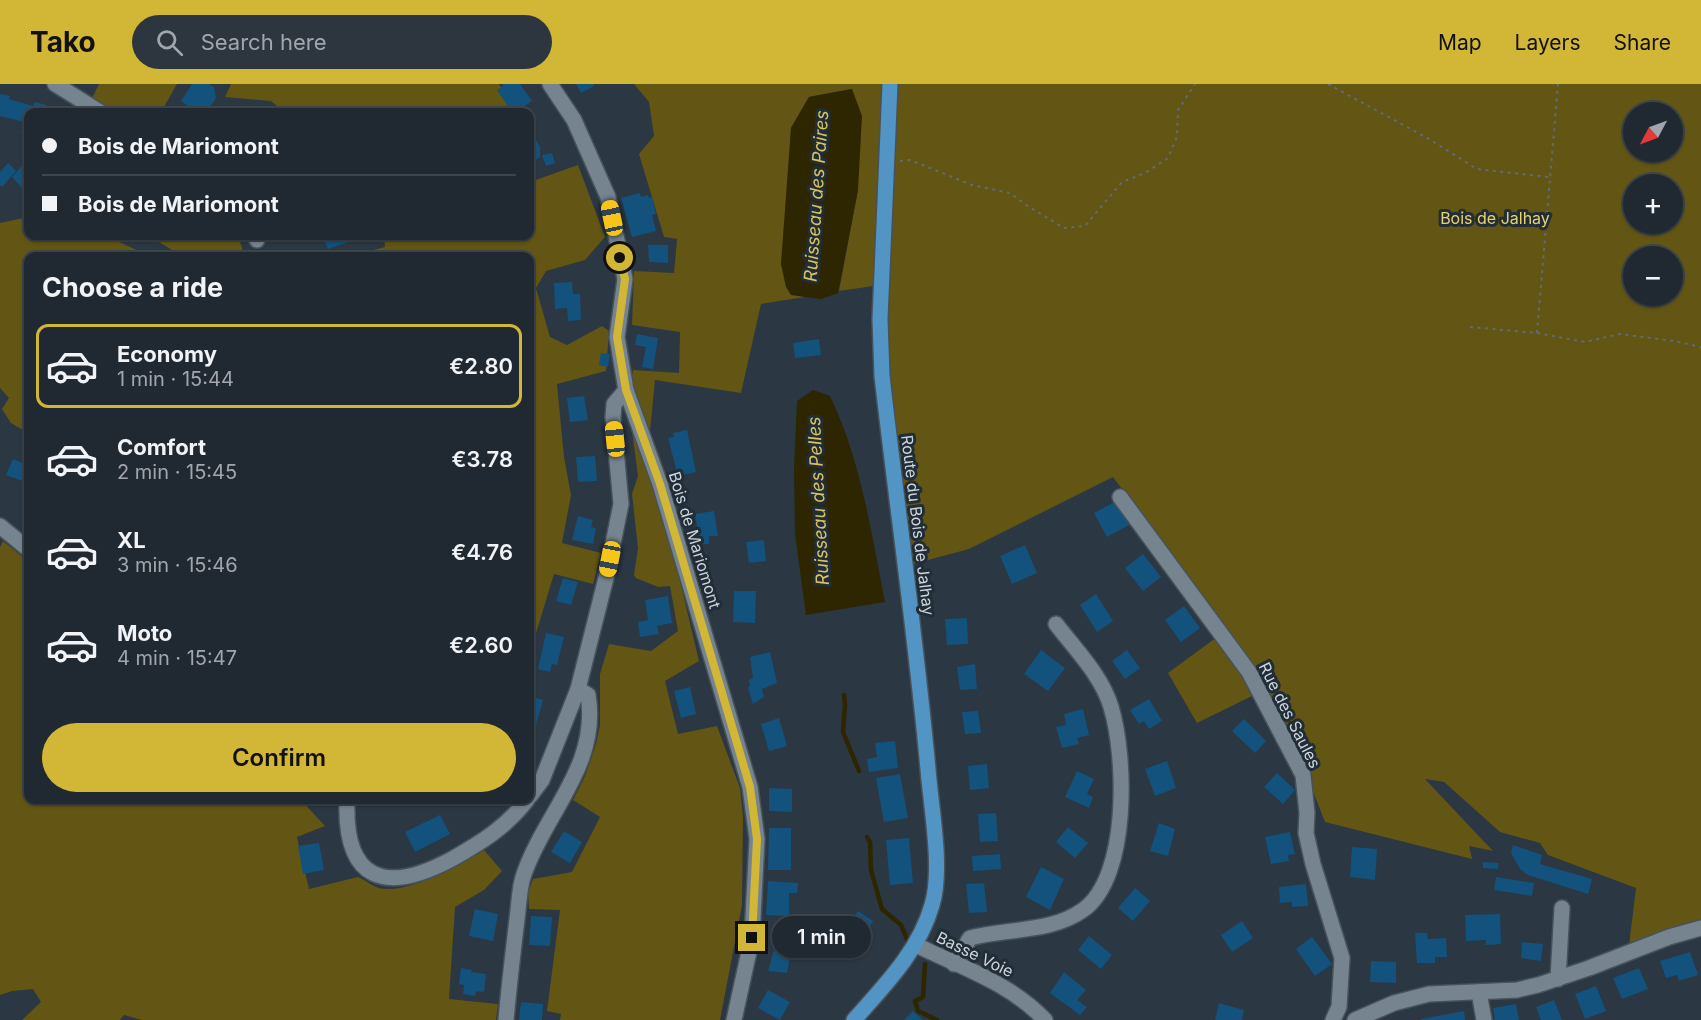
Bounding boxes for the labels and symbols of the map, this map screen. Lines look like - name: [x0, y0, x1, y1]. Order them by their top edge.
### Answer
- north arrow: [1623, 102, 1683, 162]
- water label: Ruisseau des Paires: [800, 110, 832, 282]
- car: [599, 199, 625, 237]
- park label: Bois de Jalhay: [1440, 208, 1550, 228]
- route start: [606, 244, 633, 271]
- water label: Ruisseau des Pelles: [803, 416, 833, 586]
- car: [604, 420, 626, 458]
- street label: Route du Bois de Jalhay: [897, 434, 939, 616]
- street label: Bois de Mariomont: [665, 469, 725, 611]
- car: [598, 540, 622, 578]
- street label: Rue des Saules: [1255, 659, 1325, 771]
- callout: 1 min: [773, 917, 872, 959]
- route end: [738, 924, 765, 951]
- street label: Basse Voie: [933, 927, 1017, 981]

